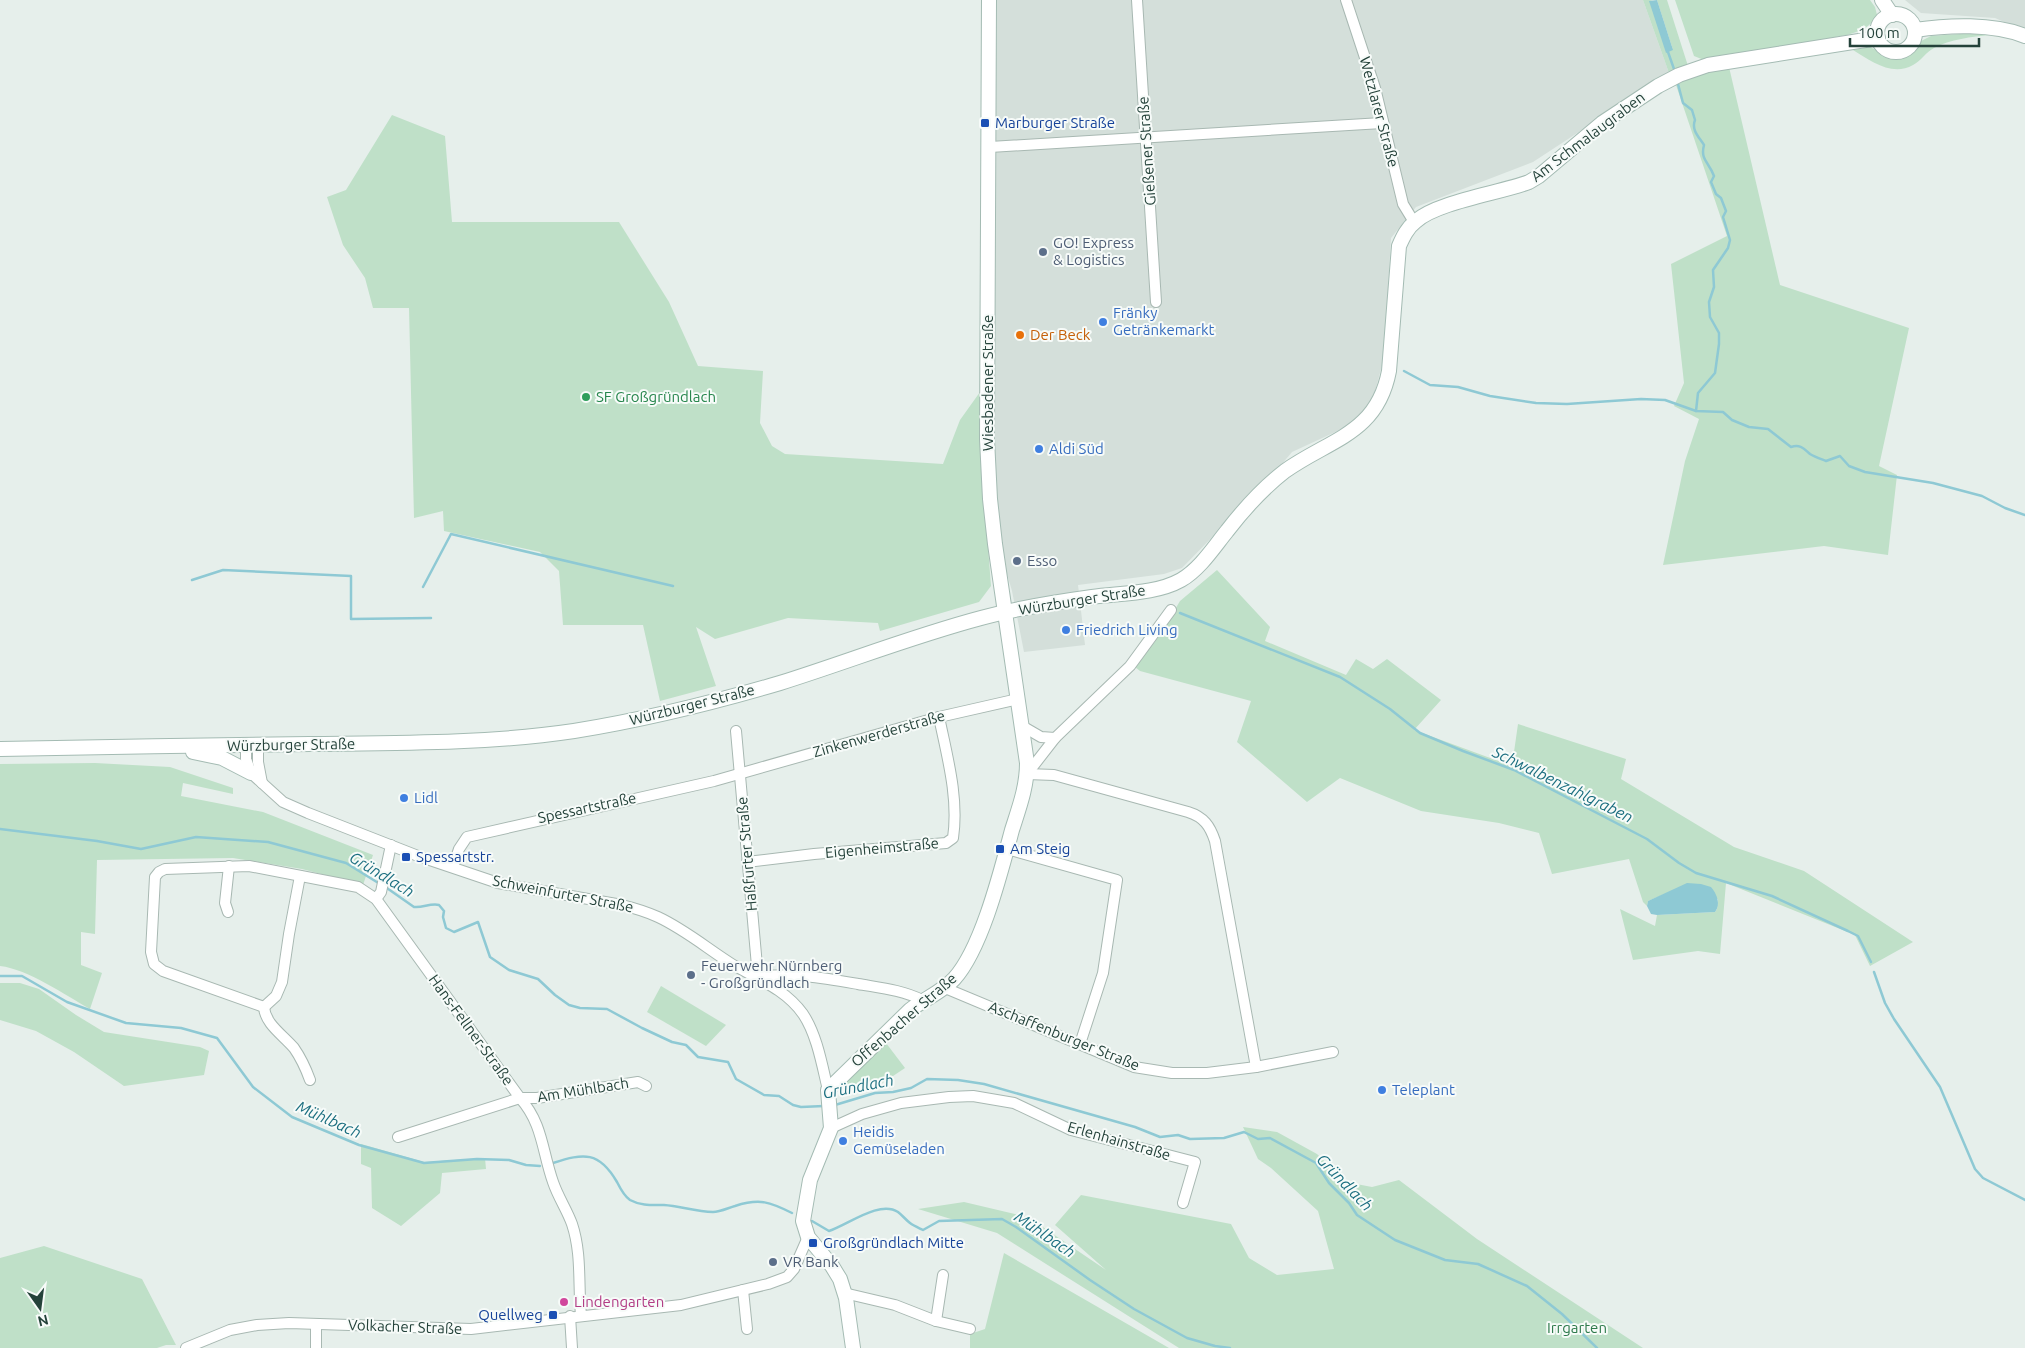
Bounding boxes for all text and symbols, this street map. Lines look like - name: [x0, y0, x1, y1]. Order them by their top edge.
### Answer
- scale bar: [1850, 15, 1979, 47]
- text: 100 m: [1858, 24, 1900, 41]
- street label: Wetzlarer Straße: [1357, 55, 1402, 169]
- street label: Am Schmalaugraben: [1527, 88, 1648, 185]
- street label: Gießener Straße: [1134, 96, 1159, 206]
- place label: Marburger Straße: [995, 114, 1115, 131]
- marker: Marburger Straße: [979, 117, 991, 129]
- place label: GO! Express & Logistics: [1053, 234, 1134, 268]
- marker: GO! Express & Logistics: [1037, 246, 1049, 258]
- place label: Fränky Getränkemarkt: [1113, 304, 1215, 338]
- street label: Wiesbadener Straße: [979, 315, 996, 451]
- marker: Fränky Getränkemarkt: [1097, 316, 1109, 328]
- place label: Der Beck: [1030, 326, 1091, 343]
- marker: Der Beck: [1014, 329, 1026, 341]
- place label: SF Großgründlach: [596, 388, 716, 405]
- marker: SF Großgründlach: [580, 391, 592, 403]
- place label: Aldi Süd: [1049, 440, 1104, 457]
- marker: Aldi Süd: [1033, 443, 1045, 455]
- place label: Esso: [1027, 552, 1057, 569]
- marker: Esso: [1011, 555, 1023, 567]
- street label: Würzburger Straße: [1017, 581, 1147, 618]
- place label: Friedrich Living: [1076, 621, 1178, 638]
- marker: Friedrich Living: [1060, 624, 1072, 636]
- street label: Würzburger Straße: [628, 681, 756, 728]
- street label: Zinkenwerderstraße: [811, 707, 947, 760]
- street label: Würzburger Straße: [227, 735, 355, 754]
- water label: Schwalbenzahlgraben: [1489, 742, 1636, 826]
- place label: Lidl: [414, 789, 438, 806]
- street label: Spessartstraße: [536, 789, 638, 826]
- marker: Lidl: [398, 792, 410, 804]
- street label: Haßfurter Straße: [733, 796, 760, 912]
- street label: Eigenheimstraße: [824, 834, 940, 861]
- place label: Am Steig: [1010, 840, 1070, 857]
- marker: Am Steig: [994, 843, 1006, 855]
- water label: Gründlach: [346, 848, 418, 900]
- place label: Spessartstr.: [416, 848, 494, 865]
- marker: Spessartstr.: [400, 851, 412, 863]
- street label: Schweinfurter Straße: [491, 872, 635, 916]
- place label: Feuerwehr Nürnberg - Großgründlach: [701, 957, 842, 991]
- marker: Feuerwehr Nürnberg - Großgründlach: [685, 969, 697, 981]
- street label: Offenbacher Straße: [848, 969, 960, 1070]
- street label: Hans-Fellner-Straße: [426, 971, 517, 1088]
- street label: Aschaffenburger Straße: [986, 997, 1142, 1074]
- water label: Gründlach: [821, 1070, 895, 1102]
- street label: Am Mühlbach: [536, 1074, 630, 1105]
- place label: Teleplant: [1392, 1081, 1455, 1098]
- marker: Teleplant: [1376, 1084, 1388, 1096]
- water label: Mühlbach: [294, 1097, 364, 1141]
- street label: Erlenhainstraße: [1066, 1118, 1173, 1163]
- place label: Heidis Gemüseladen: [853, 1123, 945, 1157]
- marker: Heidis Gemüseladen: [837, 1135, 849, 1147]
- water label: Gründlach: [1313, 1150, 1377, 1214]
- water label: Mühlbach: [1011, 1207, 1079, 1261]
- place label: Großgründlach Mitte: [823, 1234, 964, 1251]
- marker: Großgründlach Mitte: [807, 1237, 819, 1249]
- place label: VR Bank: [783, 1253, 839, 1270]
- marker: VR Bank: [767, 1256, 779, 1268]
- north arrow: [15, 1283, 65, 1333]
- place label: Lindengarten: [574, 1293, 664, 1310]
- marker: Lindengarten: [558, 1296, 570, 1308]
- place label: Quellweg: [478, 1306, 543, 1323]
- marker: Quellweg: [547, 1309, 559, 1321]
- text: N: [36, 1312, 50, 1330]
- street label: Volkacher Straße: [348, 1316, 462, 1337]
- park label: Irrgarten: [1547, 1319, 1607, 1336]

